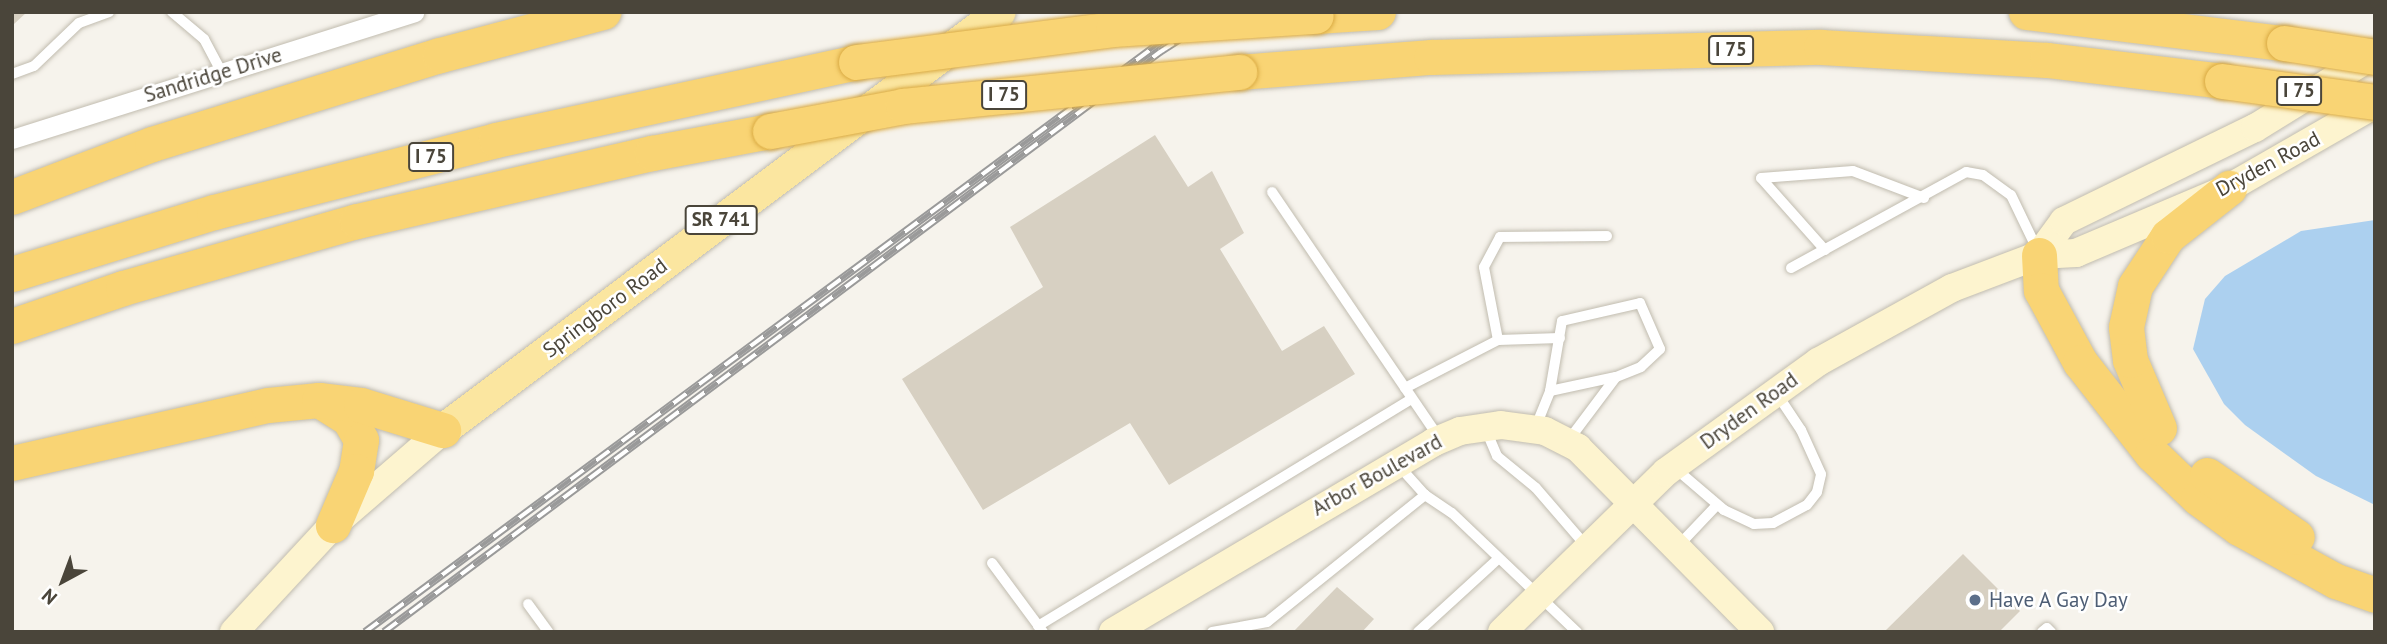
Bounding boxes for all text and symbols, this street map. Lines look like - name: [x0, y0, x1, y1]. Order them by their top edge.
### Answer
- road number: I 75: [1706, 34, 1756, 66]
- street label: Sandridge Drive: [141, 42, 285, 108]
- road number: I 75: [2274, 76, 2324, 106]
- road number: I 75: [979, 80, 1028, 110]
- street label: Dryden Road: [2212, 126, 2324, 202]
- road number: I 75: [406, 141, 456, 172]
- road number: SR 741: [684, 204, 758, 235]
- street label: Springboro Road: [538, 253, 672, 363]
- street label: Dryden Road: [1695, 367, 1803, 455]
- street label: Arbor Boulevard: [1308, 429, 1446, 521]
- north arrow: [28, 546, 98, 616]
- text: N: [37, 584, 62, 610]
- place label: Have A Gay Day: [1989, 587, 2130, 613]
- marker: Have A Gay Day: [1967, 592, 1983, 608]

